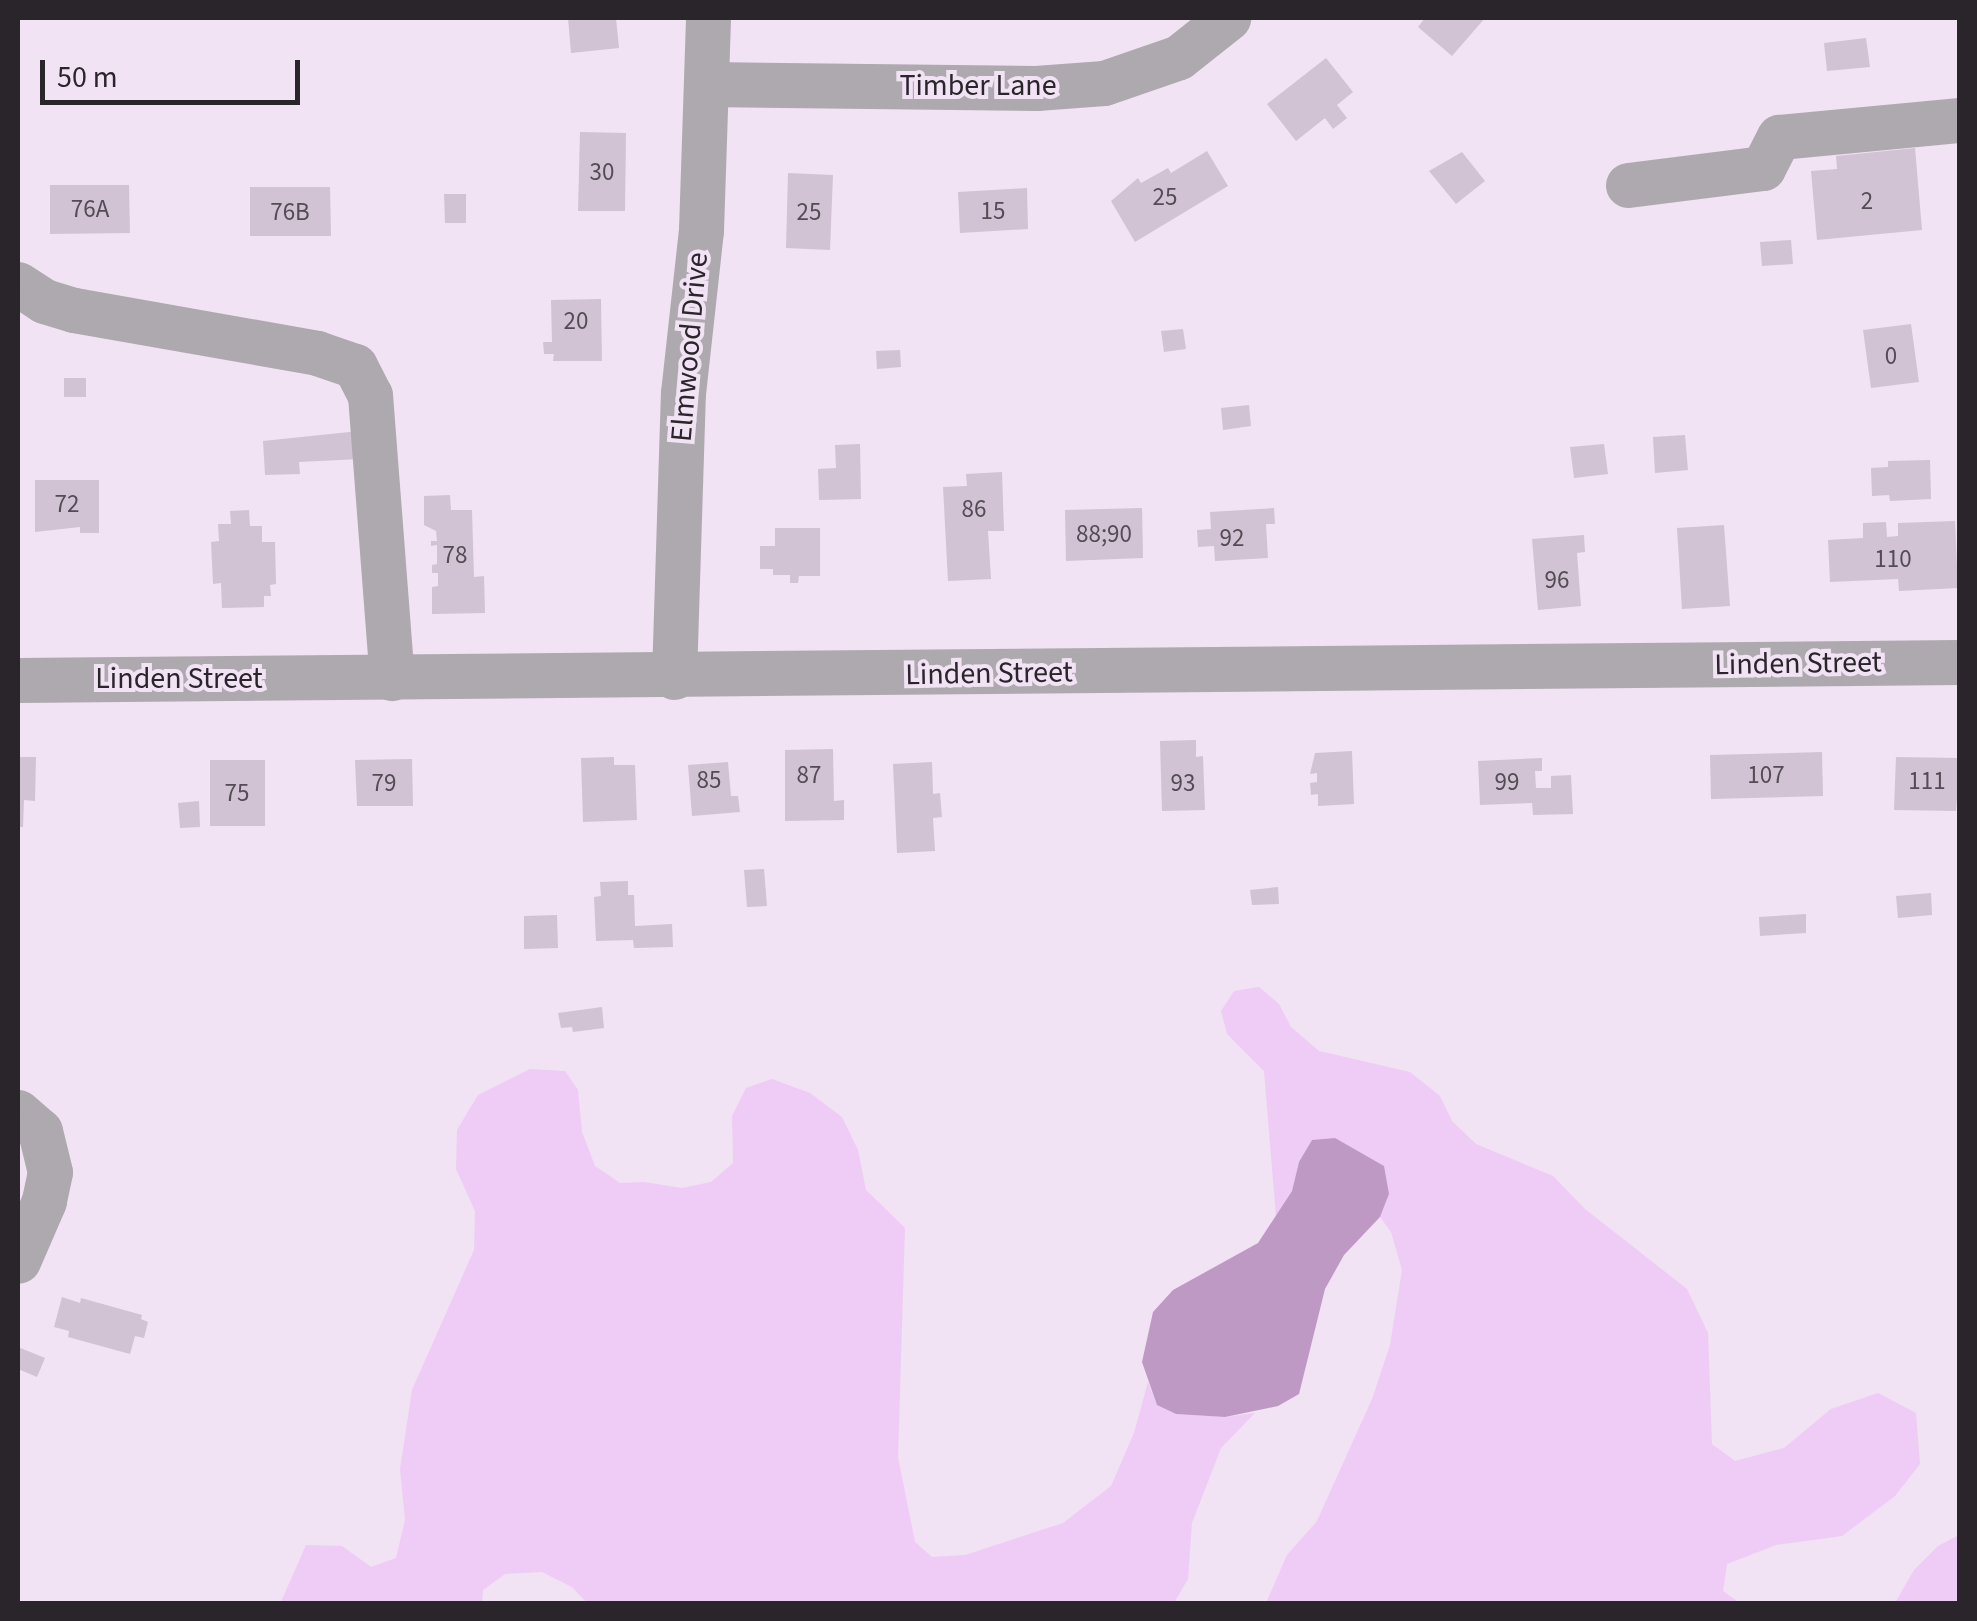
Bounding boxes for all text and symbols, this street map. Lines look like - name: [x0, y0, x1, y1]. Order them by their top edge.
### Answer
- scale bar: [45, 40, 305, 102]
- text: 50 m: [57, 56, 118, 99]
- street label: Timber Lane: [899, 68, 1057, 104]
- house number: 30: [590, 157, 614, 187]
- house number: 25: [1153, 182, 1177, 212]
- house number: 2: [1861, 186, 1873, 216]
- house number: 76A: [71, 194, 109, 224]
- house number: 15: [981, 196, 1005, 226]
- house number: 76B: [270, 197, 310, 227]
- house number: 25: [797, 197, 821, 227]
- street label: Elmwood Drive: [664, 251, 716, 443]
- house number: 20: [564, 306, 588, 336]
- house number: 0: [1885, 341, 1897, 371]
- house number: 72: [55, 489, 79, 519]
- house number: 86: [962, 494, 986, 524]
- house number: 88;90: [1076, 519, 1132, 549]
- house number: 92: [1220, 523, 1244, 553]
- house number: 78: [443, 540, 467, 570]
- house number: 110: [1874, 544, 1912, 574]
- house number: 96: [1545, 565, 1569, 595]
- street label: Linden Street: [1714, 645, 1882, 683]
- street label: Linden Street: [905, 655, 1073, 693]
- street label: Linden Street: [95, 661, 263, 697]
- house number: 87: [797, 760, 821, 790]
- house number: 107: [1747, 760, 1785, 790]
- house number: 85: [697, 765, 721, 795]
- house number: 111: [1908, 766, 1946, 796]
- house number: 99: [1495, 767, 1519, 797]
- house number: 79: [372, 768, 396, 798]
- house number: 93: [1171, 768, 1195, 798]
- house number: 75: [225, 778, 249, 808]

